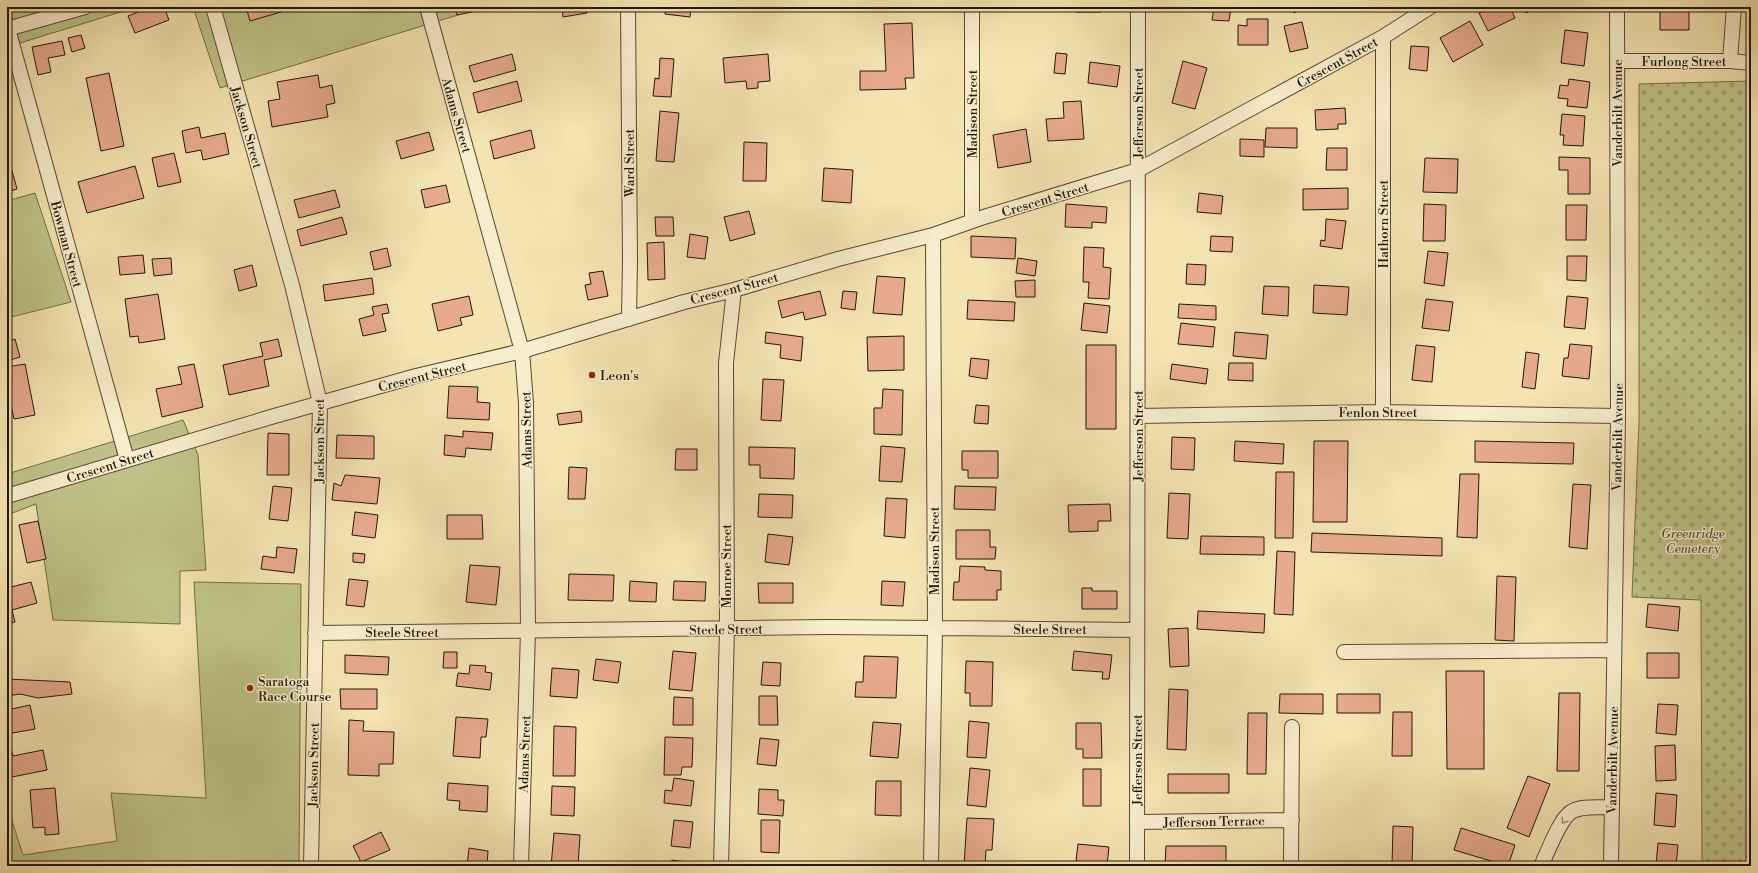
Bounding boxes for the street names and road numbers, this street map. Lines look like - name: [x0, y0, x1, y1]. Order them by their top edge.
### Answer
- street label: Crescent Street: [1294, 34, 1381, 92]
- street label: Furlong Street: [1642, 54, 1727, 70]
- street label: Vanderbilt Avenue: [1610, 59, 1626, 168]
- street label: Jefferson Street: [1131, 67, 1147, 160]
- street label: Madison Street: [965, 69, 981, 158]
- street label: Adams Street: [437, 75, 475, 155]
- street label: Jackson Street: [226, 83, 266, 171]
- street label: Ward Street: [622, 128, 638, 198]
- street label: Crescent Street: [1000, 179, 1091, 221]
- street label: Hathorn Street: [1376, 179, 1392, 268]
- street label: Bowman Street: [47, 198, 85, 290]
- street label: Crescent Street: [689, 269, 780, 308]
- street label: Crescent Street: [377, 358, 468, 396]
- street label: Vanderbilt Avenue: [1609, 383, 1627, 492]
- street label: Jefferson Street: [1131, 390, 1147, 483]
- street label: Adams Street: [518, 391, 536, 470]
- street label: Jackson Street: [312, 398, 328, 484]
- street label: Fenlon Street: [1339, 405, 1418, 421]
- street label: Crescent Street: [65, 445, 156, 487]
- street label: Madison Street: [927, 506, 943, 595]
- street label: Monroe Street: [719, 524, 735, 608]
- street label: Steele Street: [689, 621, 763, 639]
- street label: Steele Street: [1013, 622, 1087, 638]
- street label: Steele Street: [365, 625, 439, 641]
- street label: Vanderbilt Avenue: [1604, 706, 1622, 815]
- street label: Jefferson Street: [1130, 714, 1146, 807]
- street label: Adams Street: [516, 715, 534, 794]
- street label: Jackson Street: [305, 722, 323, 809]
- street label: Jefferson Terrace: [1162, 813, 1265, 831]

